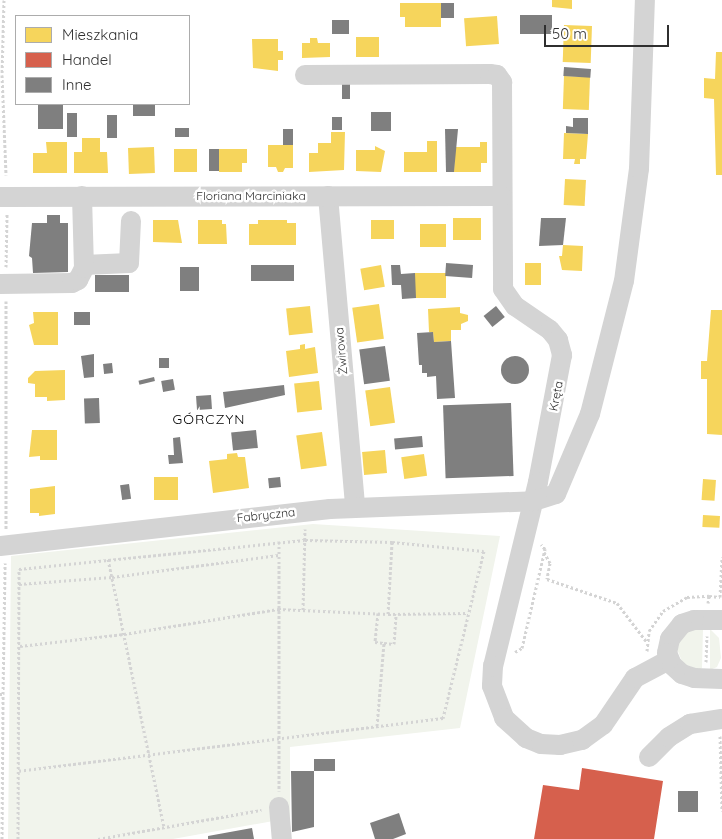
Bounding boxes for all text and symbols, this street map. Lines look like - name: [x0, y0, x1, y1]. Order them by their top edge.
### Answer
- legend: [15, 15, 190, 105]
- scale bar: [547, 15, 672, 47]
- text: 50 m: [552, 24, 587, 43]
- text: Mieszkania: [62, 25, 138, 44]
- text: Handel: [62, 50, 112, 69]
- text: Inne: [62, 75, 92, 94]
- street label: Floriana Marciniaka: [196, 189, 306, 203]
- street label: Żwirowa: [332, 327, 350, 375]
- street label: Kręta: [546, 380, 566, 412]
- district label: GÓRCZYN: [172, 411, 246, 427]
- street label: Fabryczna: [236, 505, 296, 525]

